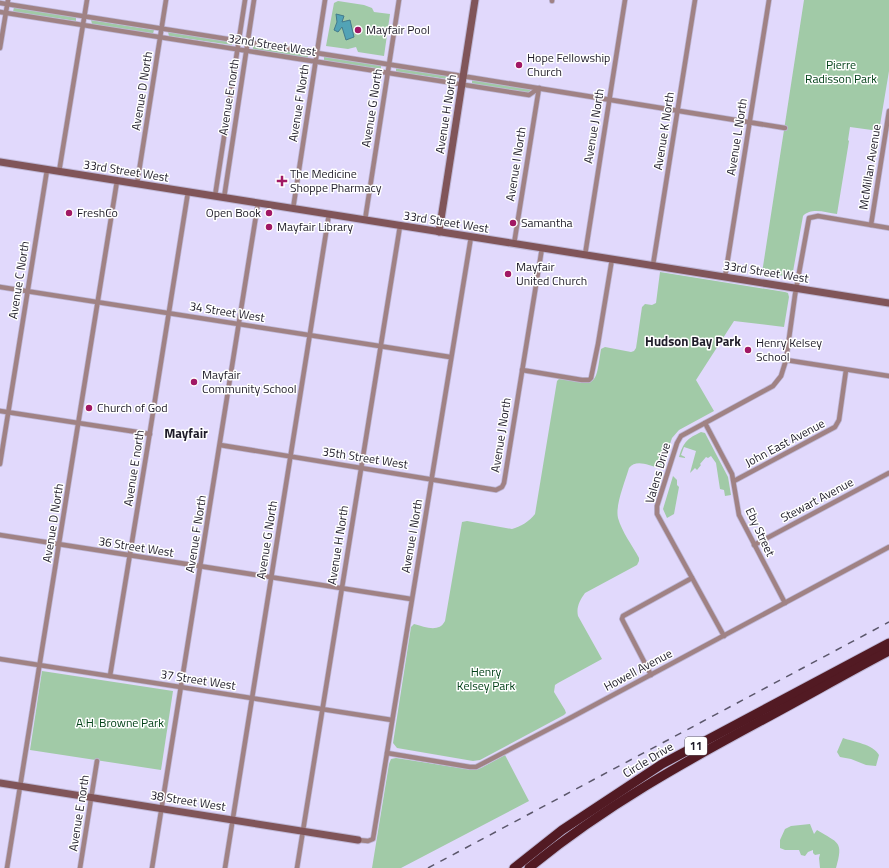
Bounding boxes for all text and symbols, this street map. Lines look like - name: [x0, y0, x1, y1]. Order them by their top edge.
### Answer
- place label: Mayfair Pool: [366, 20, 430, 39]
- marker: Mayfair Pool: [353, 25, 363, 35]
- street label: 32nd Street West: [227, 28, 318, 61]
- place label: Hope Fellowship Church: [527, 48, 610, 81]
- street label: Avenue D North: [126, 50, 157, 132]
- park label: Pierre Radisson Park: [805, 55, 877, 88]
- street label: Avenue E north: [213, 57, 244, 136]
- marker: Hope Fellowship Church: [514, 60, 524, 70]
- street label: Avenue F North: [283, 63, 314, 143]
- street label: Avenue G North: [356, 67, 387, 149]
- street label: Avenue H North: [430, 73, 461, 155]
- street label: Avenue J North: [578, 87, 609, 165]
- street label: Avenue K North: [648, 90, 679, 171]
- street label: Avenue L North: [721, 97, 752, 177]
- street label: McMillan Avenue: [853, 123, 886, 211]
- street label: Avenue I North: [500, 125, 531, 202]
- street label: 33rd Street West: [82, 154, 171, 187]
- place label: The Medicine Shoppe Pharmacy: [290, 164, 382, 197]
- marker: The Medicine Shoppe Pharmacy: [277, 176, 287, 186]
- place label: FreshCo: [77, 203, 118, 222]
- place label: Open Book: [206, 203, 261, 222]
- street label: 33rd Street West: [402, 205, 491, 238]
- marker: FreshCo: [64, 208, 74, 218]
- marker: Open Book: [264, 208, 274, 218]
- place label: Samantha: [521, 213, 573, 232]
- place label: Mayfair Library: [277, 217, 353, 236]
- marker: Samantha: [508, 218, 518, 228]
- marker: Mayfair Library: [264, 222, 274, 232]
- street label: Avenue C North: [3, 240, 34, 320]
- street label: 33rd Street West: [722, 255, 811, 288]
- place label: Mayfair United Church: [516, 257, 587, 290]
- marker: Mayfair United Church: [503, 269, 513, 279]
- street label: 34 Street West: [188, 296, 267, 327]
- district label: Hudson Bay Park: [645, 331, 741, 351]
- place label: Henry Kelsey School: [756, 333, 822, 366]
- marker: Henry Kelsey School: [743, 345, 753, 355]
- place label: Mayfair Community School: [202, 365, 297, 398]
- marker: Mayfair Community School: [189, 377, 199, 387]
- street label: Avenue J North: [485, 396, 516, 474]
- place label: Church of God: [97, 398, 168, 417]
- marker: Church of God: [84, 403, 94, 413]
- street label: John East Avenue: [742, 414, 828, 472]
- district label: Mayfair: [164, 423, 208, 443]
- street label: Avenue E north: [118, 428, 149, 507]
- street label: Valens Drive: [640, 440, 675, 505]
- street label: 35th Street West: [321, 441, 410, 474]
- street label: Stewart Avenue: [777, 472, 857, 527]
- street label: Avenue D North: [37, 482, 68, 564]
- street label: Avenue F North: [180, 494, 211, 574]
- street label: Avenue I North: [396, 497, 427, 574]
- street label: Avenue G North: [251, 499, 282, 581]
- street label: Avenue H North: [322, 504, 353, 586]
- street label: Eby Street: [741, 504, 780, 560]
- street label: 36 Street West: [97, 531, 176, 562]
- street label: Howell Avenue: [600, 644, 675, 696]
- park label: Henry Kelsey Park: [457, 662, 515, 695]
- street label: 37 Street West: [159, 664, 238, 695]
- park label: A.H. Browne Park: [76, 713, 164, 732]
- street label: Circle Drive: [619, 737, 677, 782]
- road number: 11: [685, 737, 707, 755]
- street label: Avenue E north: [63, 773, 94, 852]
- street label: 38 Street West: [149, 785, 228, 816]

